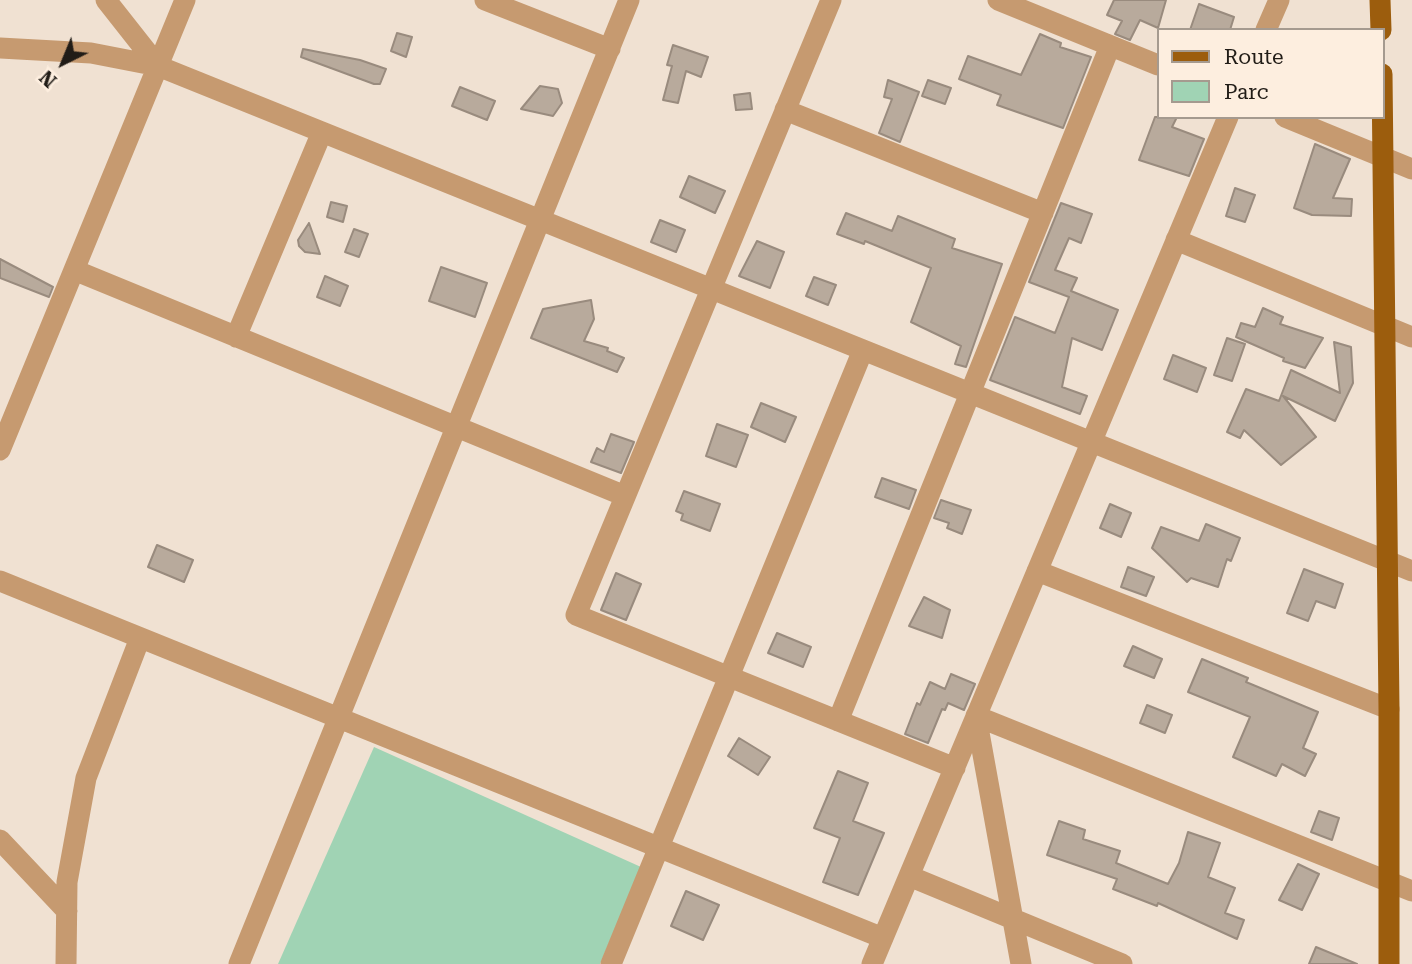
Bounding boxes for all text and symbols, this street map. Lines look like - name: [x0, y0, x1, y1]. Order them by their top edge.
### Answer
- north arrow: [28, 28, 98, 98]
- legend: [1156, 28, 1384, 119]
- text: Route: [1224, 45, 1283, 69]
- text: N: [35, 65, 62, 92]
- text: Parc: [1224, 80, 1268, 104]

